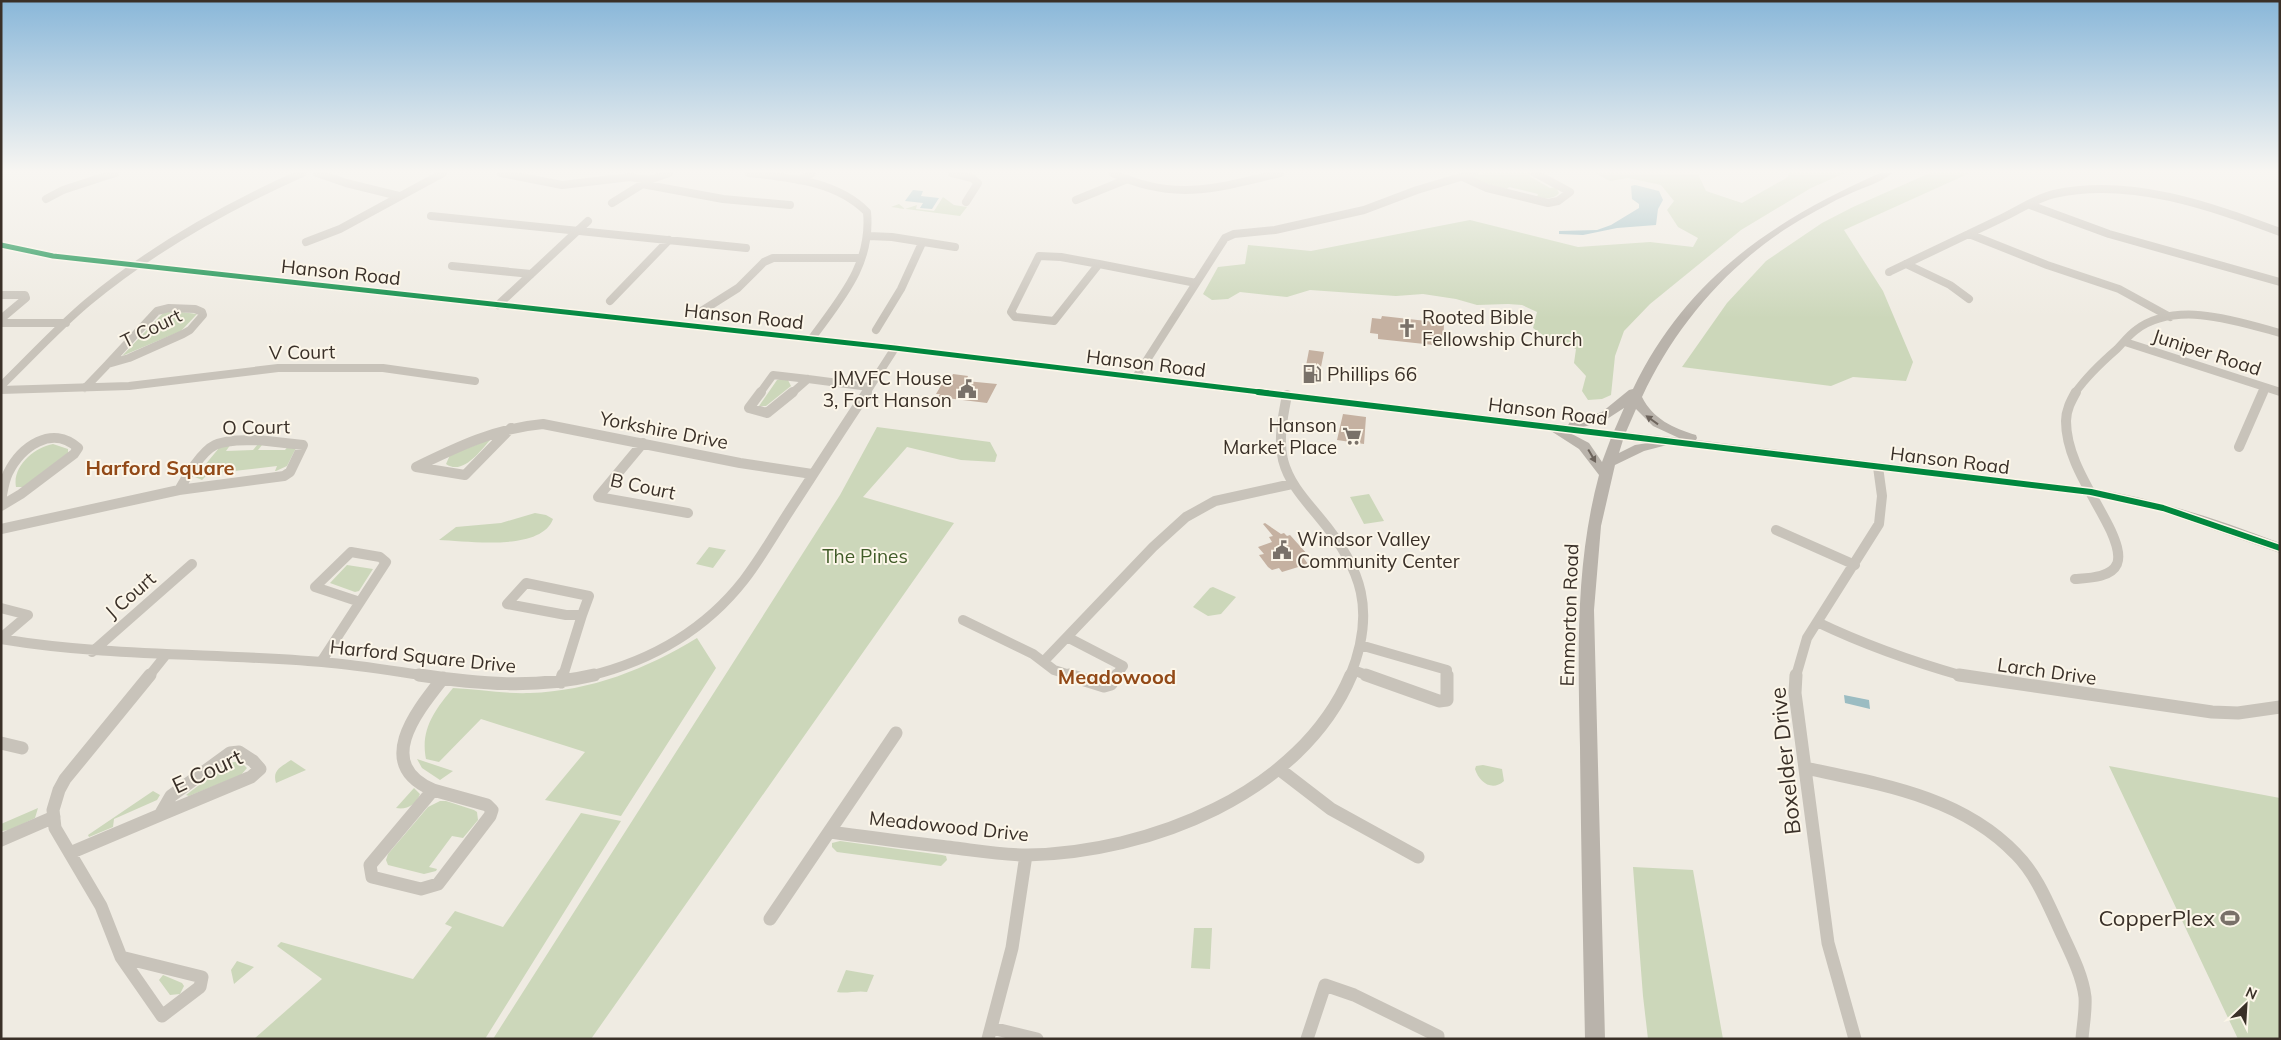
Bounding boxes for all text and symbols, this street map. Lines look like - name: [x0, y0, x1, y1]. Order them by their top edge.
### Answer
- street label: Hanson Road: [280, 254, 402, 290]
- street label: Hanson Road: [683, 298, 805, 334]
- street label: T Court: [117, 303, 186, 353]
- place label: Rooted Bible Fellowship Church: [1422, 305, 1583, 351]
- church icon: Rooted Bible Fellowship Church: [1396, 317, 1418, 339]
- street label: Juniper Road: [2150, 323, 2264, 381]
- street label: V Court: [269, 339, 336, 365]
- street label: Hanson Road: [1085, 344, 1207, 382]
- place label: Phillips 66: [1327, 362, 1417, 386]
- fuel station icon: Phillips 66: [1301, 363, 1323, 385]
- place label: JMVFC House 3, Fort Hanson: [823, 366, 952, 412]
- public building icon: JMVFC House 3, Fort Hanson: [956, 378, 978, 400]
- street label: Hanson Road: [1487, 392, 1609, 430]
- street label: Yorkshire Drive: [597, 406, 730, 454]
- place label: Hanson Market Place: [1223, 413, 1337, 459]
- street label: O Court: [222, 414, 290, 440]
- one-way arrow: [1645, 415, 1659, 425]
- supermarket icon: Hanson Market Place: [1341, 425, 1363, 447]
- street label: Hanson Road: [1889, 441, 2011, 479]
- one-way arrow: [1587, 449, 1596, 463]
- district label: Harford Square: [85, 455, 235, 480]
- street label: B Court: [608, 467, 678, 505]
- place label: Windsor Valley Community Center: [1297, 527, 1460, 573]
- public building icon: Windsor Valley Community Center: [1271, 539, 1293, 561]
- street label: Emmorton Road: [1555, 543, 1583, 687]
- park label: The Pines: [822, 544, 908, 568]
- street label: J Court: [100, 566, 161, 624]
- street label: Harford Square Drive: [329, 634, 517, 678]
- street label: Larch Drive: [1996, 652, 2098, 690]
- district label: Meadowood: [1058, 664, 1176, 689]
- street label: Boxelder Drive: [1763, 686, 1807, 836]
- street label: E Court: [167, 742, 247, 799]
- street label: Meadowood Drive: [868, 806, 1030, 846]
- place label: CopperPlex: [2099, 904, 2215, 932]
- sports icon: CopperPlex: [2219, 907, 2241, 929]
- north arrow: [2221, 980, 2271, 1030]
- text: N: [2243, 983, 2260, 1004]

